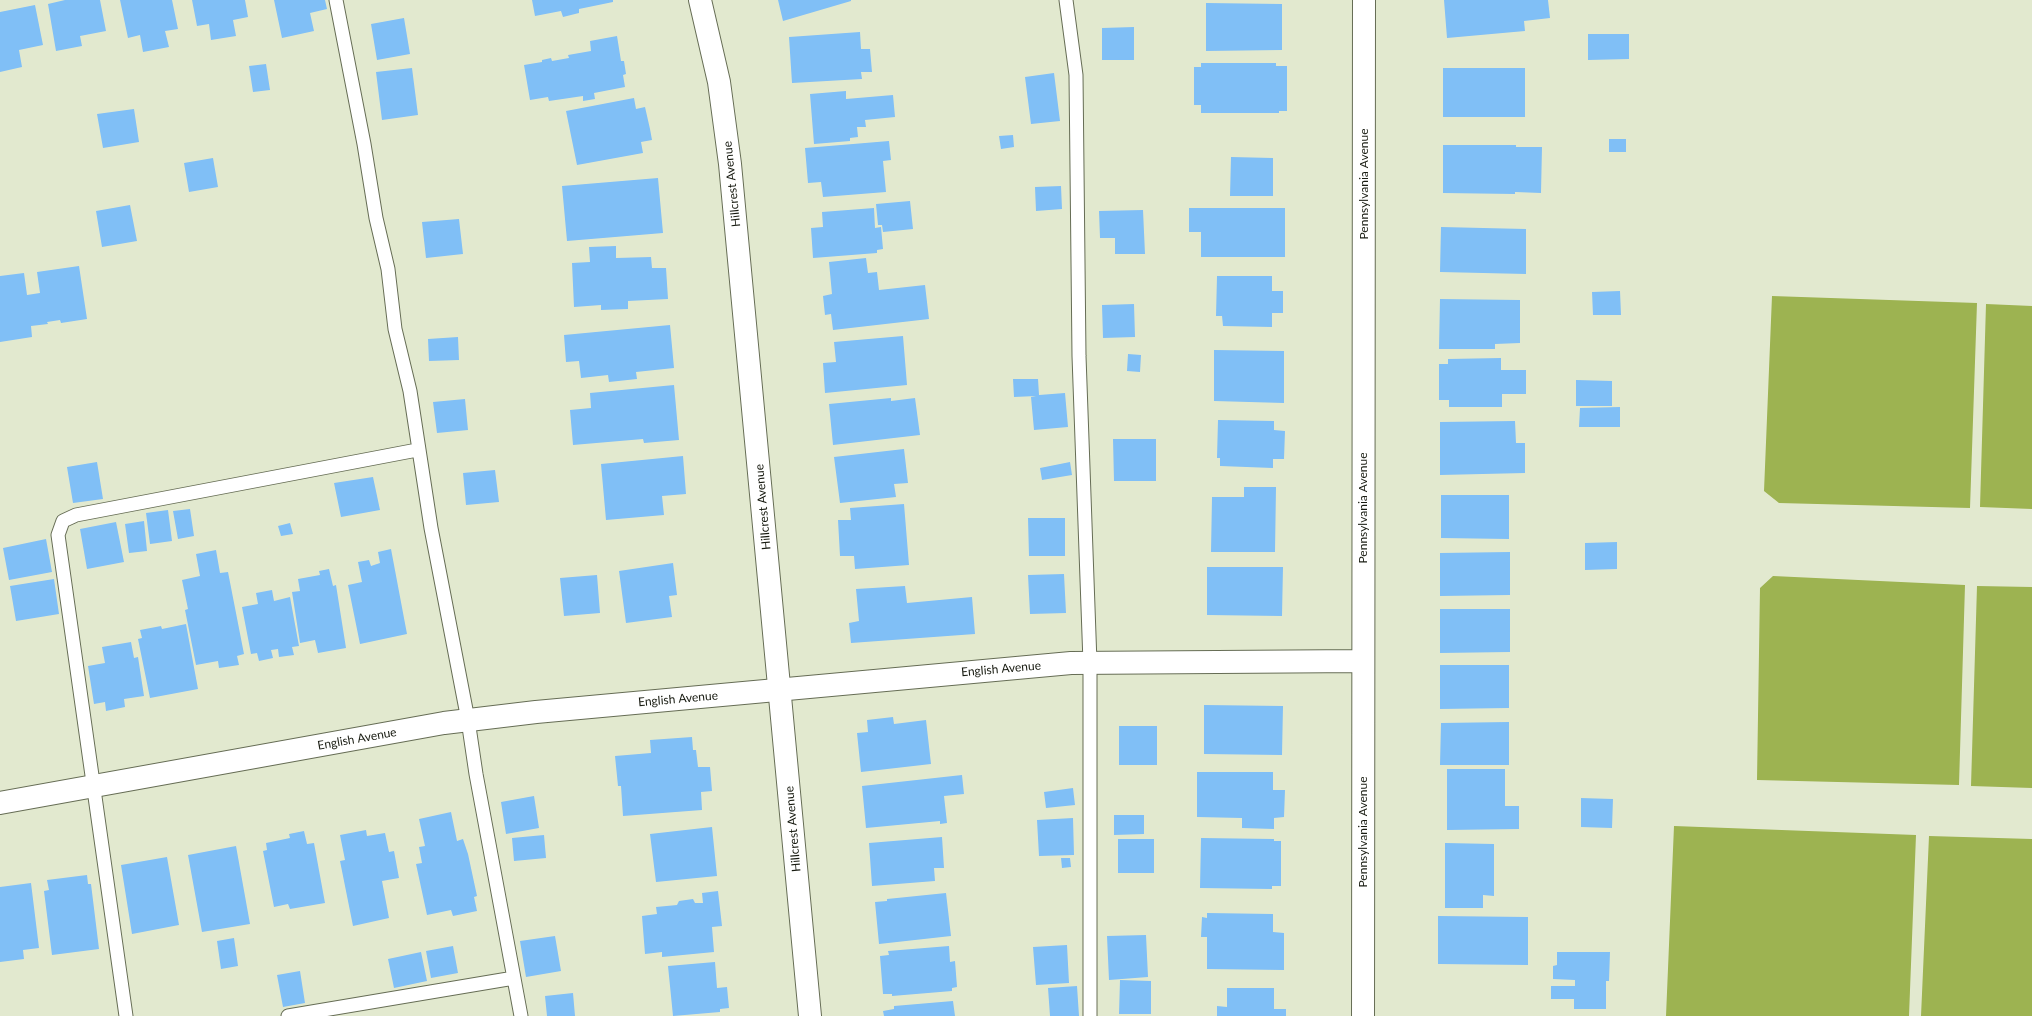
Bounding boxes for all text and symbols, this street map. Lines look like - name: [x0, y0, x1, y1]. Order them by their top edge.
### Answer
- street label: Pennsylvania Avenue: [1357, 128, 1371, 240]
- street label: Hillcrest Avenue: [720, 140, 744, 228]
- street label: Pennsylvania Avenue: [1356, 452, 1370, 564]
- street label: Hillcrest Avenue: [752, 463, 774, 551]
- street label: English Avenue: [960, 658, 1042, 680]
- street label: English Avenue: [637, 688, 719, 710]
- street label: English Avenue: [316, 725, 398, 753]
- street label: Pennsylvania Avenue: [1356, 776, 1370, 888]
- street label: Hillcrest Avenue: [782, 785, 804, 873]

